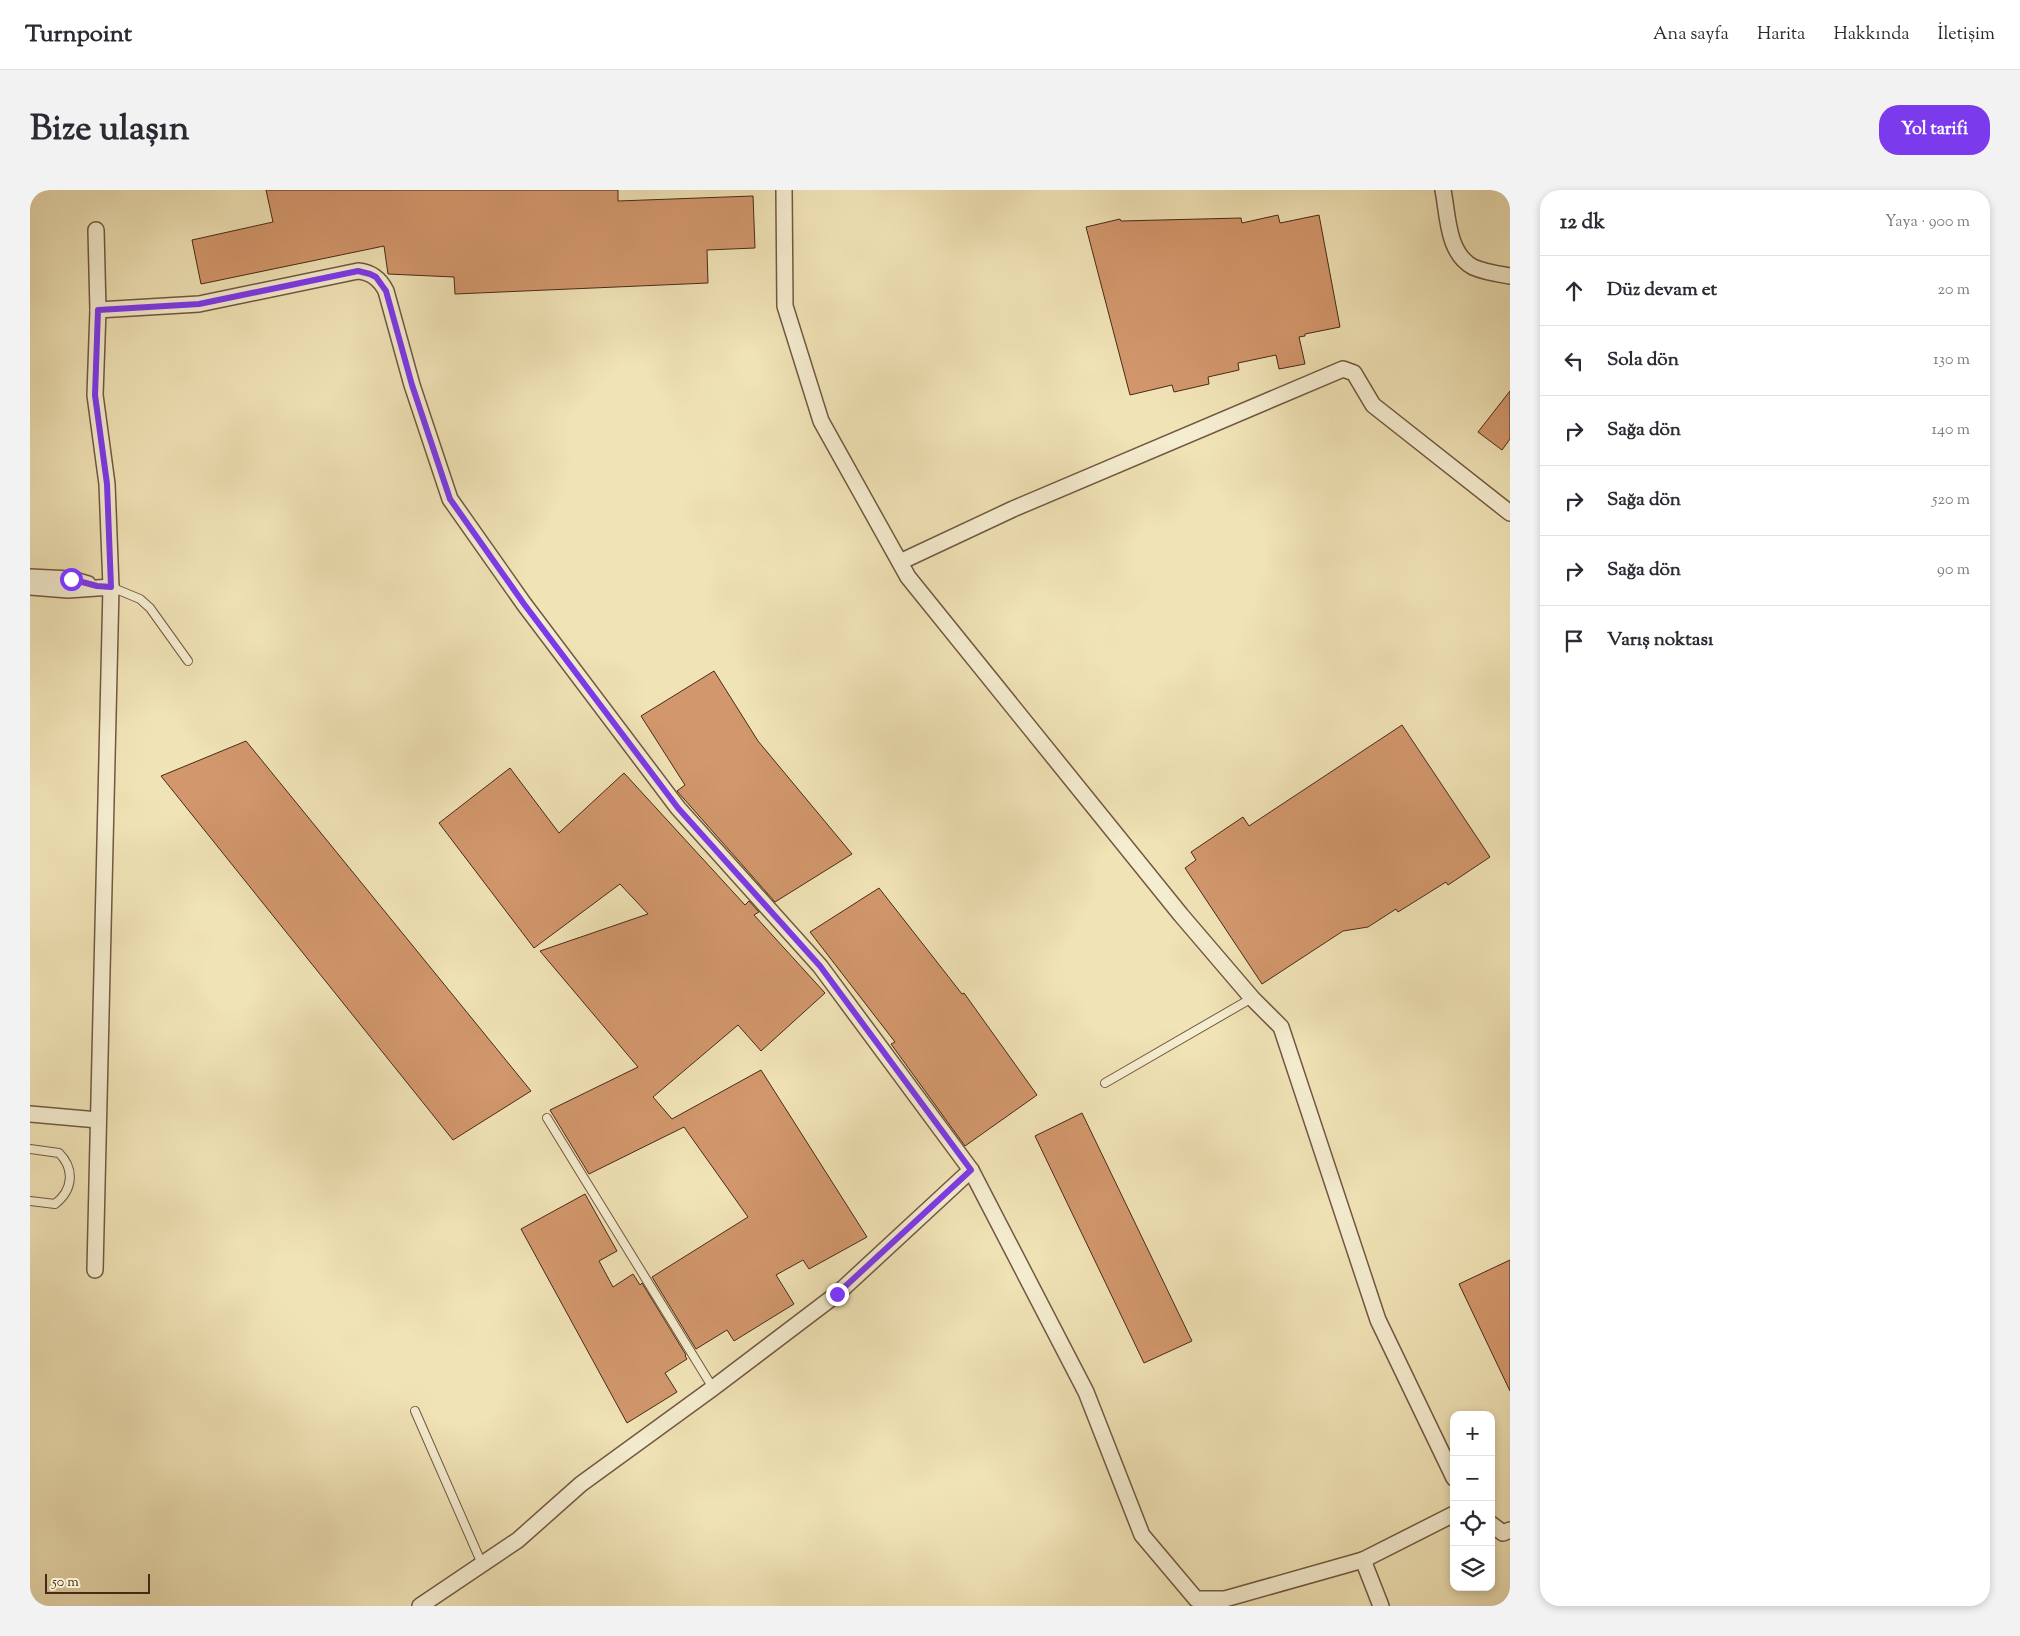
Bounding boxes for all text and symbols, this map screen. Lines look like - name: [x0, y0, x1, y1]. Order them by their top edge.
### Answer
- text: Turnpoint: [25, 18, 132, 52]
- text: Ana sayfa: [1653, 22, 1729, 48]
- text: Harita: [1757, 22, 1805, 48]
- text: Hakkında: [1833, 22, 1910, 48]
- text: İletişim: [1938, 22, 1995, 48]
- text: Bize ulaşın: [30, 105, 189, 156]
- button: Yol tarifi: [1879, 105, 1990, 155]
- text: 12 dk: [1560, 208, 1605, 238]
- text: Yaya · 900 m: [1885, 211, 1970, 234]
- icon: ahead: [1560, 277, 1588, 305]
- text: Düz devam et: [1607, 277, 1717, 304]
- text: 20 m: [1937, 279, 1970, 302]
- icon: left: [1560, 347, 1588, 375]
- text: Sola dön: [1607, 347, 1679, 374]
- text: 130 m: [1933, 349, 1970, 372]
- icon: right: [1560, 417, 1588, 445]
- text: Sağa dön: [1607, 417, 1681, 444]
- text: 140 m: [1932, 419, 1970, 442]
- icon: right: [1560, 487, 1588, 515]
- text: Sağa dön: [1607, 487, 1681, 514]
- text: 520 m: [1932, 489, 1970, 512]
- icon: right: [1560, 557, 1588, 585]
- text: Sağa dön: [1607, 557, 1681, 584]
- text: 90 m: [1937, 559, 1970, 582]
- route start: [60, 568, 83, 591]
- icon: arrive: [1560, 627, 1588, 655]
- text: Varış noktası: [1607, 627, 1713, 654]
- route end: [826, 1283, 849, 1306]
- map controls: [1450, 1411, 1495, 1591]
- button: +: [1450, 1411, 1495, 1456]
- button: −: [1450, 1456, 1495, 1501]
- button: locate: [1450, 1501, 1495, 1546]
- button: layers: [1450, 1546, 1495, 1591]
- scale bar: [45, 1571, 150, 1594]
- text: 50 m: [52, 1573, 79, 1593]

